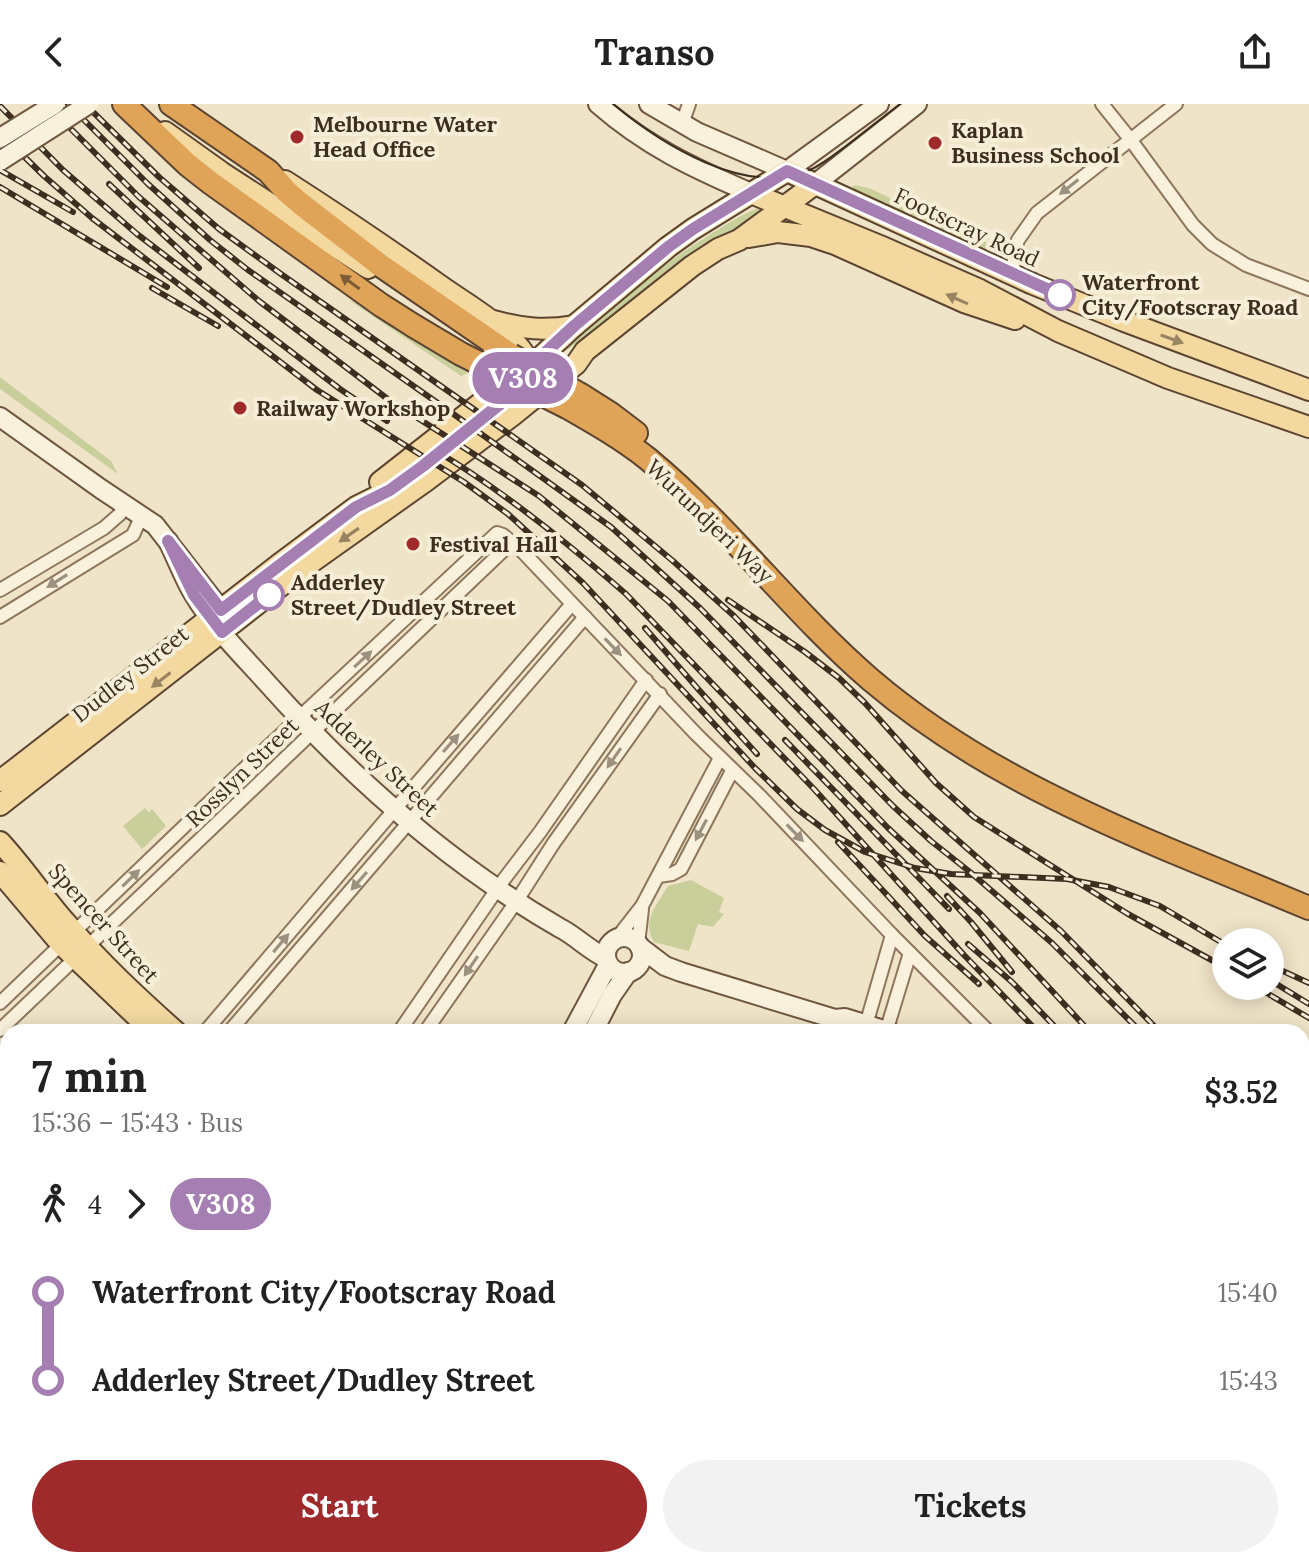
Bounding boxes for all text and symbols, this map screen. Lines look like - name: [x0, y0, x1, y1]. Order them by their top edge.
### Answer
- text: Transo: [594, 29, 715, 75]
- icon: back: [32, 30, 76, 74]
- icon: share: [1233, 30, 1277, 74]
- place label: Melbourne Water Head Office: [313, 110, 498, 163]
- place label: Kaplan Business School: [951, 116, 1120, 169]
- marker: Melbourne Water Head Office: [288, 128, 306, 146]
- marker: Kaplan Business School: [926, 134, 944, 152]
- one-way arrow: [1059, 179, 1079, 195]
- street label: Footscray Road: [890, 181, 1044, 273]
- place label: Waterfront City/Footscray Road: [1082, 268, 1298, 321]
- one-way arrow: [339, 274, 361, 290]
- marker: Waterfront City/Footscray Road: [1045, 280, 1075, 310]
- one-way arrow: [945, 292, 969, 306]
- one-way arrow: [1161, 333, 1185, 346]
- line badge: V308: [467, 352, 579, 404]
- text: V308: [488, 360, 558, 396]
- place label: Railway Workshop: [256, 394, 450, 422]
- marker: Railway Workshop: [231, 399, 249, 417]
- street label: Wurundjeri Way: [640, 453, 780, 589]
- one-way arrow: [339, 527, 360, 542]
- place label: Festival Hall: [429, 530, 558, 558]
- marker: Festival Hall: [404, 535, 422, 553]
- place label: Adderley Street/Dudley Street: [291, 568, 517, 621]
- one-way arrow: [46, 574, 68, 588]
- marker: Adderley Street/Dudley Street: [254, 580, 284, 610]
- street label: Dudley Street: [66, 619, 194, 728]
- one-way arrow: [604, 637, 622, 656]
- one-way arrow: [353, 650, 372, 669]
- one-way arrow: [151, 672, 171, 688]
- street label: Adderley Street: [309, 693, 445, 823]
- street label: Rosslyn Street: [180, 711, 305, 833]
- one-way arrow: [442, 734, 460, 753]
- one-way arrow: [607, 747, 622, 768]
- one-way arrow: [694, 819, 708, 842]
- one-way arrow: [785, 823, 803, 842]
- street label: Spencer Street: [43, 857, 166, 989]
- one-way arrow: [121, 869, 140, 888]
- one-way arrow: [351, 871, 368, 891]
- map controls: [1212, 928, 1284, 1000]
- button: layers: [1212, 928, 1284, 1000]
- one-way arrow: [272, 933, 289, 953]
- one-way arrow: [464, 955, 479, 977]
- text: 7 min: [32, 1048, 147, 1104]
- text: $3.52: [1204, 1073, 1278, 1111]
- text: 15:36 – 15:43 · Bus: [32, 1106, 243, 1139]
- icon: walk: [32, 1182, 76, 1226]
- icon: forward: [114, 1182, 158, 1226]
- text: V308: [186, 1186, 255, 1222]
- text: 4: [88, 1188, 102, 1221]
- text: Waterfront City/Footscray Road: [92, 1273, 556, 1311]
- text: 15:40: [1218, 1276, 1278, 1309]
- text: Adderley Street/Dudley Street: [92, 1361, 534, 1399]
- text: 15:43: [1219, 1364, 1278, 1397]
- button: Start: [32, 1460, 647, 1552]
- button: Tickets: [663, 1460, 1278, 1552]

